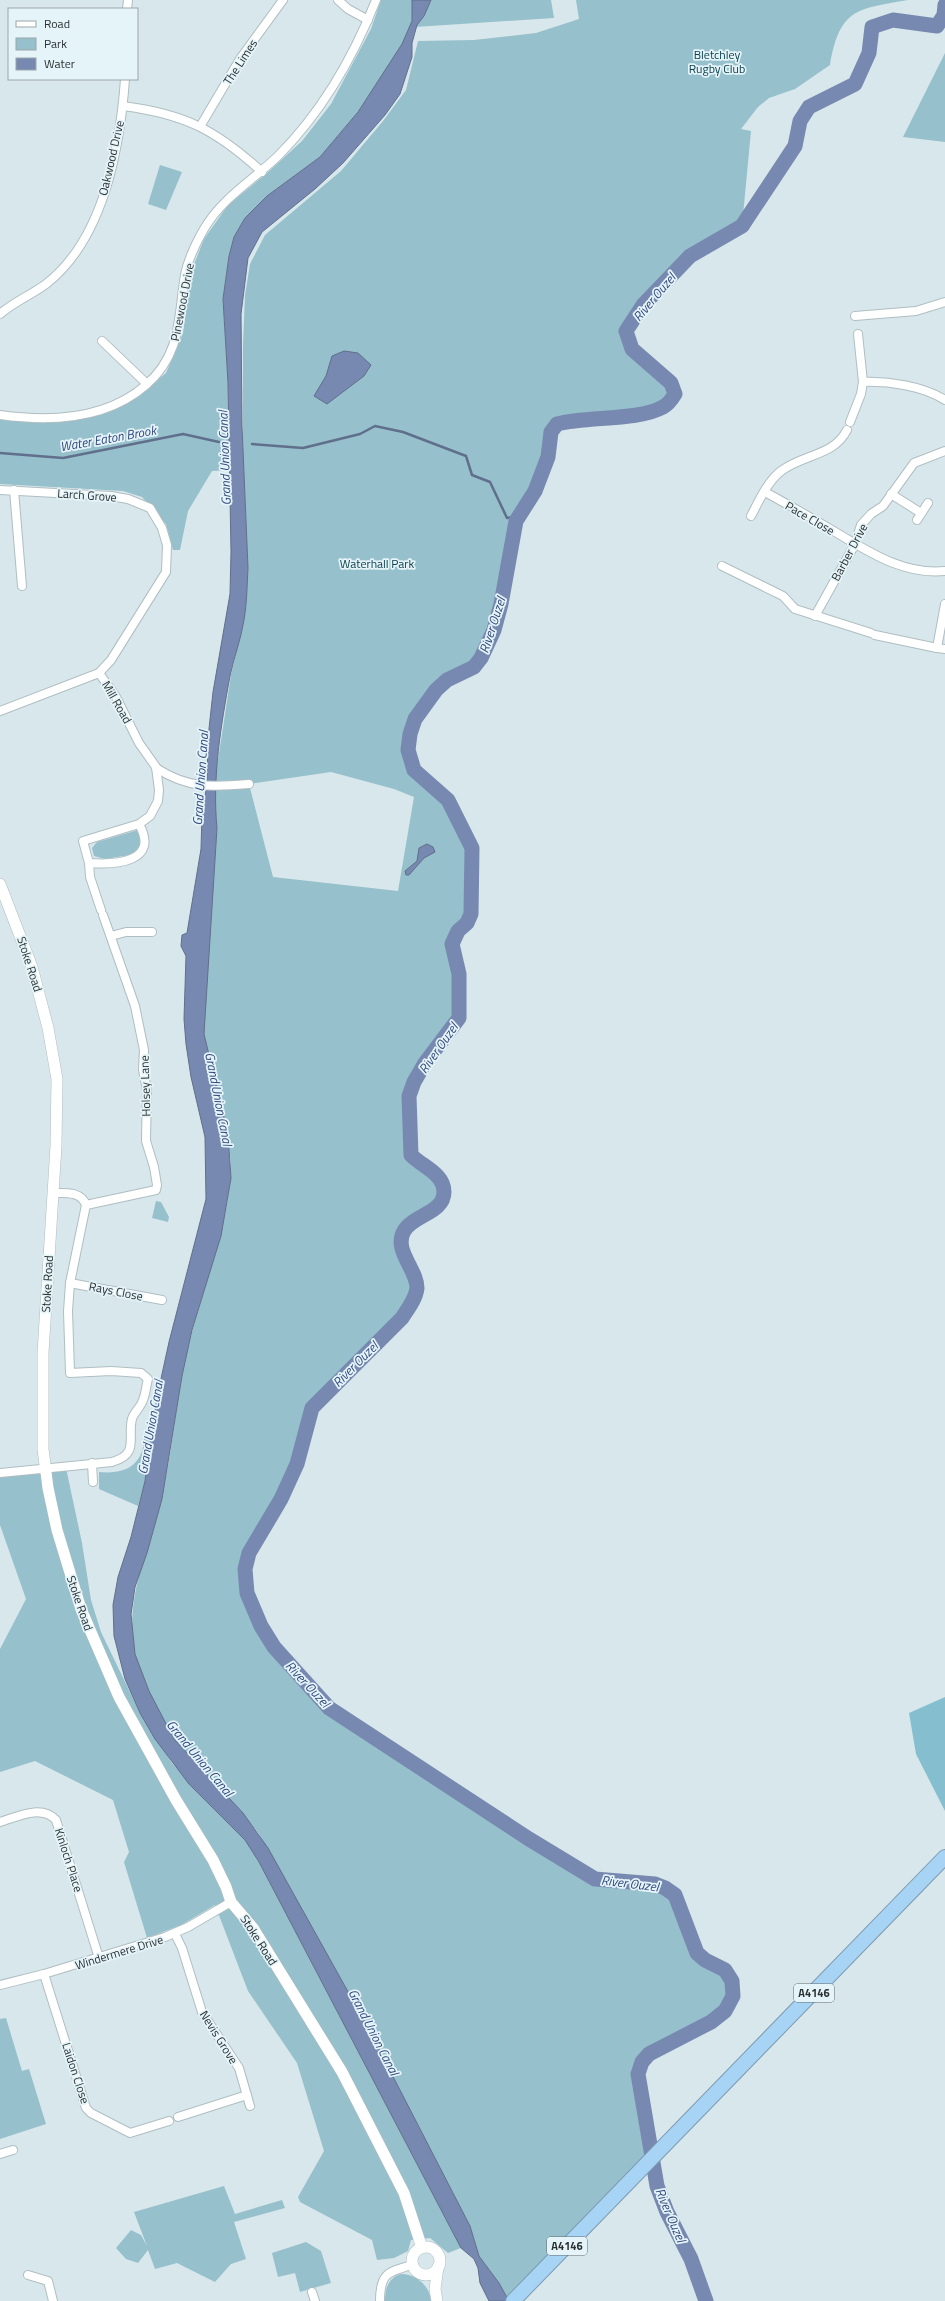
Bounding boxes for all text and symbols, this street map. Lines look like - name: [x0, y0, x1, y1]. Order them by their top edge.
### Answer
- legend: [8, 8, 138, 80]
- text: Road: [44, 14, 70, 33]
- text: Park: [44, 34, 67, 53]
- street label: The Limes: [218, 35, 262, 89]
- park label: Bletchley Rugby Club: [689, 45, 745, 78]
- text: Water: [44, 54, 75, 73]
- street label: Oakwood Drive: [93, 119, 129, 197]
- street label: Pinewood Drive: [165, 261, 199, 343]
- water label: River Ouzel: [628, 267, 682, 325]
- water label: Grand Union Canal: [212, 408, 236, 506]
- water label: Water Eaton Brook: [59, 419, 160, 456]
- street label: Larch Grove: [57, 483, 117, 507]
- street label: Pace Close: [782, 496, 838, 540]
- street label: Barber Drive: [826, 520, 872, 584]
- park label: Waterhall Park: [340, 554, 414, 573]
- water label: River Ouzel: [474, 592, 511, 655]
- street label: Mill Road: [97, 677, 137, 727]
- water label: Grand Union Canal: [187, 728, 213, 826]
- street label: Stoke Road: [12, 934, 48, 994]
- water label: River Ouzel: [413, 1017, 464, 1077]
- water label: Grand Union Canal: [200, 1050, 238, 1150]
- street label: Holsey Lane: [134, 1055, 156, 1117]
- street label: Stoke Road: [36, 1255, 58, 1313]
- street label: Rays Close: [87, 1276, 145, 1306]
- water label: River Ouzel: [328, 1335, 384, 1391]
- water label: Grand Union Canal: [132, 1376, 168, 1475]
- street label: Stoke Road: [62, 1573, 98, 1633]
- water label: River Ouzel: [281, 1656, 336, 1713]
- water label: Grand Union Canal: [162, 1715, 240, 1802]
- street label: Kinloch Place: [50, 1825, 88, 1895]
- water label: River Ouzel: [600, 1870, 662, 1897]
- street label: Stoke Road: [235, 1911, 283, 1969]
- street label: Windermere Drive: [73, 1930, 165, 1974]
- road number: A4146: [794, 1984, 834, 2002]
- water label: Grand Union Canal: [344, 1985, 405, 2081]
- street label: Nevis Grove: [195, 2007, 243, 2067]
- street label: Laidon Close: [57, 2040, 95, 2106]
- water label: River Ouzel: [651, 2185, 692, 2247]
- road number: A4146: [547, 2237, 587, 2255]

